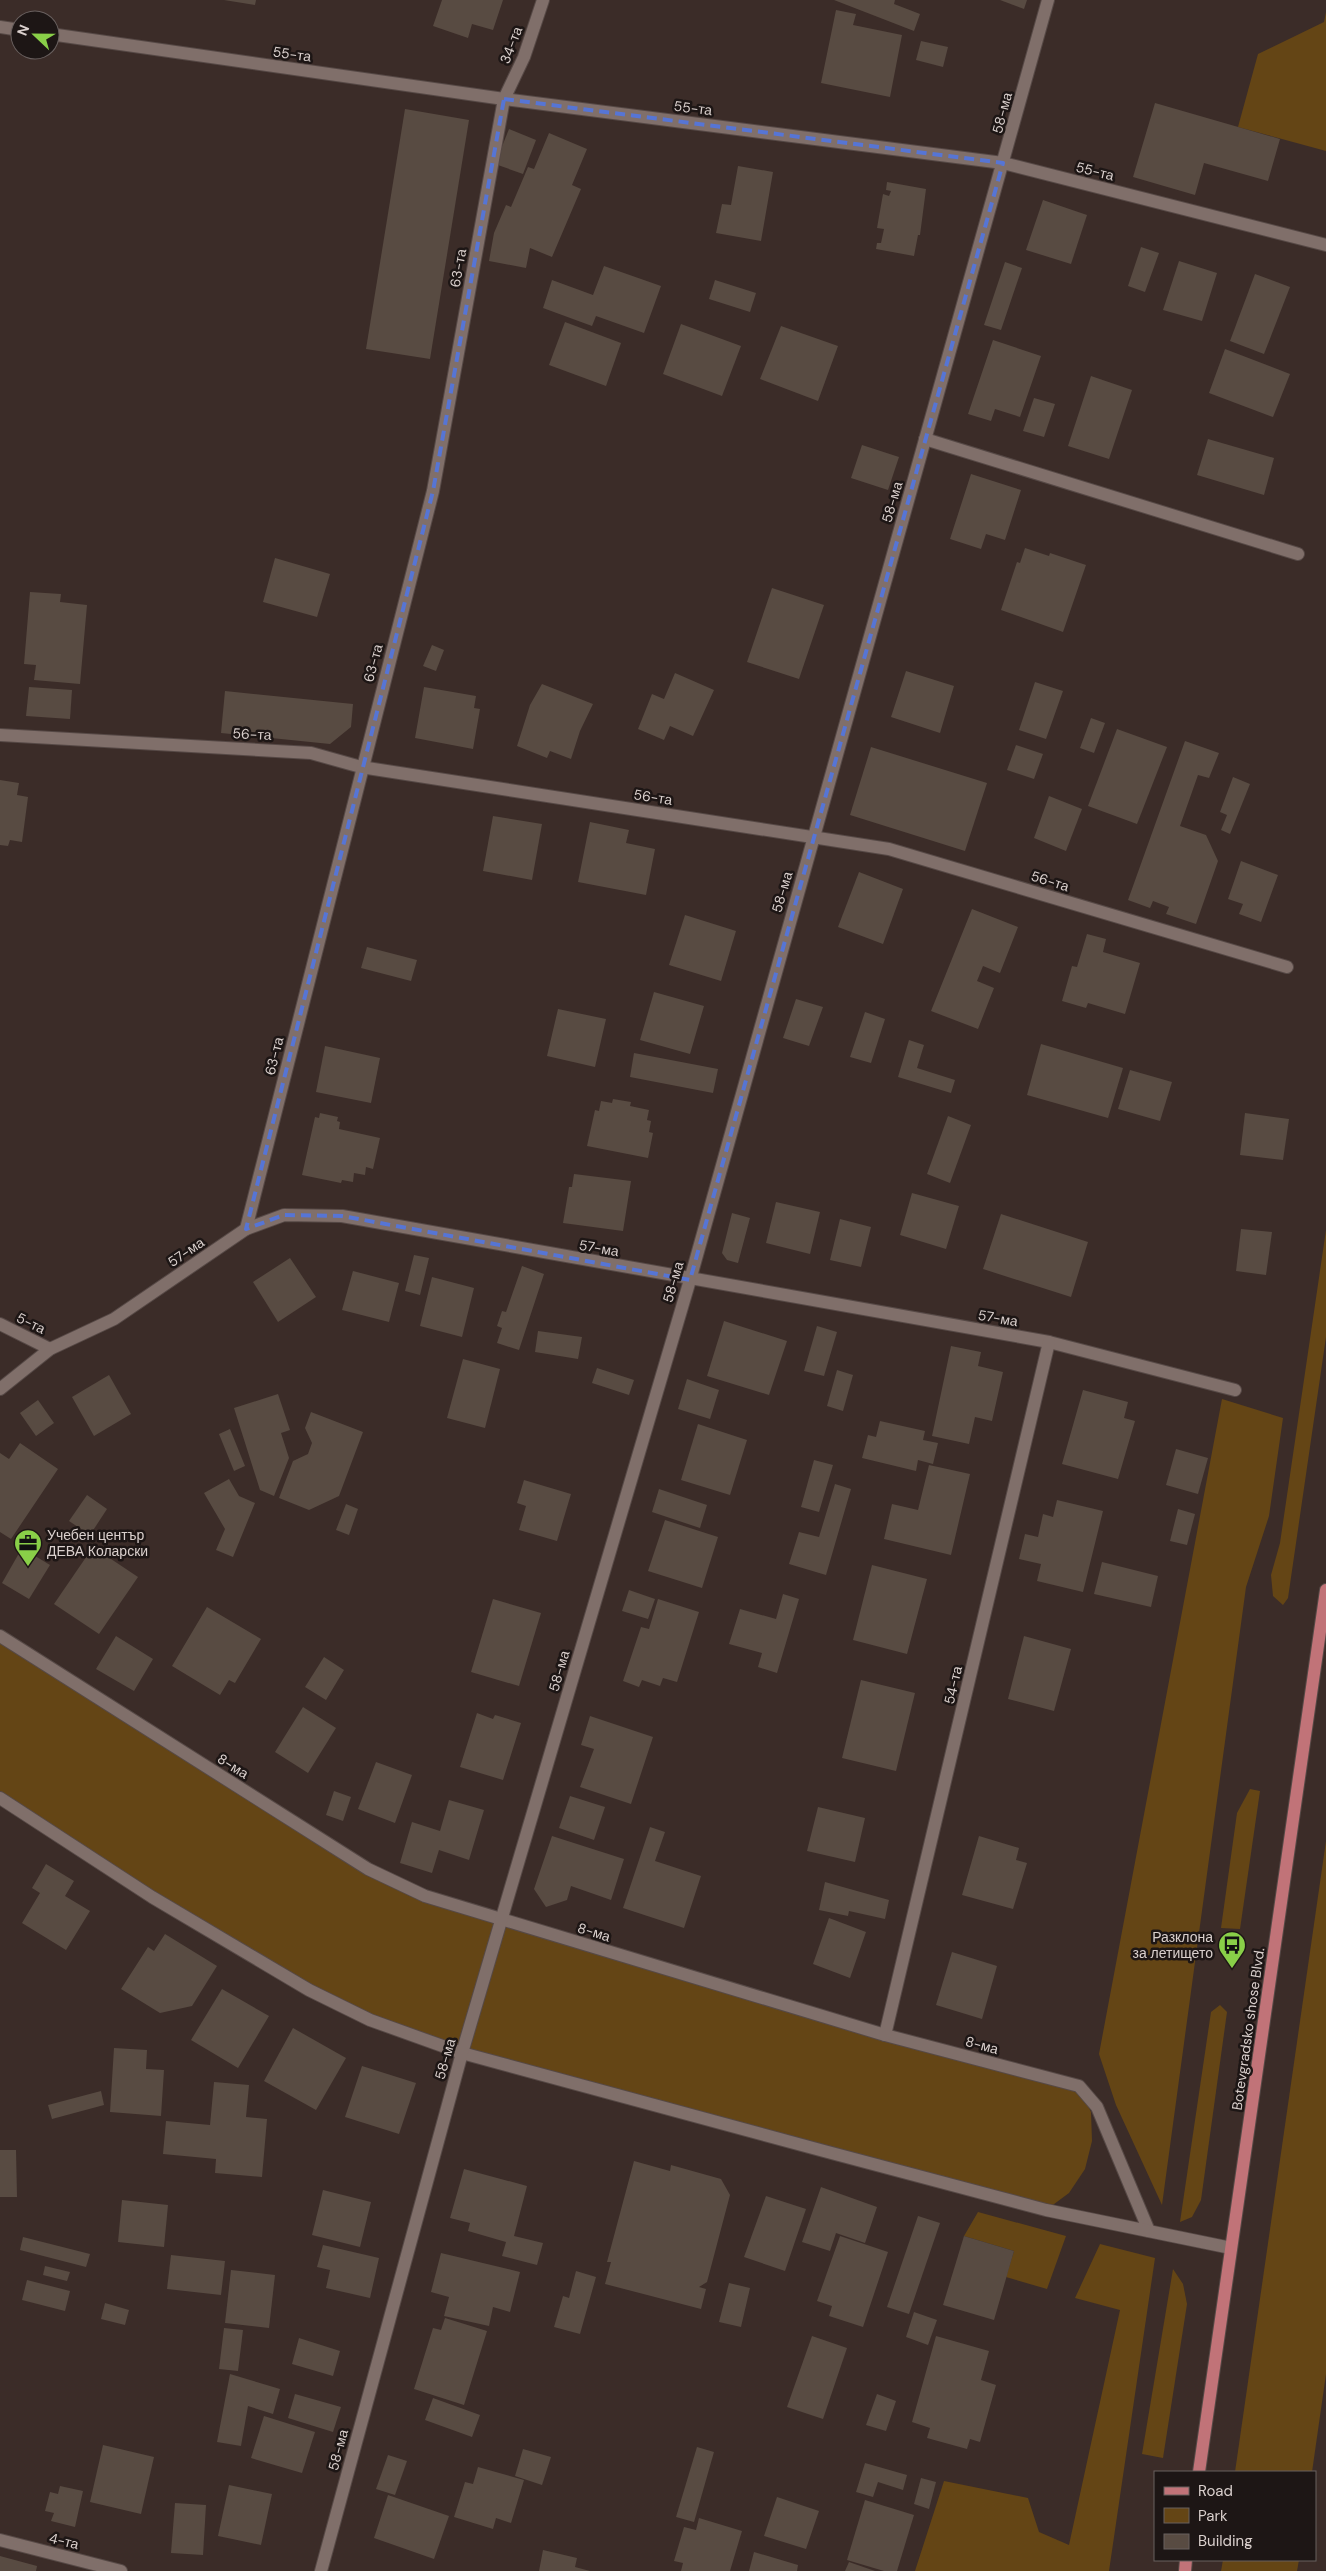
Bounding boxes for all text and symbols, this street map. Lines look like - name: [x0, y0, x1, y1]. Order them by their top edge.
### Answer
- north arrow: [10, 10, 60, 60]
- text: N: [13, 22, 33, 38]
- street label: 34-та: [496, 24, 526, 66]
- street label: 55-та: [272, 42, 313, 66]
- street label: 58-ма: [988, 90, 1016, 136]
- street label: 55-та: [673, 97, 714, 119]
- street label: 55-та: [1074, 158, 1116, 184]
- street label: 63-та: [446, 247, 470, 289]
- street label: 58-ма: [878, 479, 907, 525]
- street label: 63-та: [359, 642, 387, 684]
- street label: 56-та: [232, 724, 272, 744]
- street label: 56-та: [632, 785, 674, 809]
- street label: 56-та: [1029, 867, 1071, 895]
- street label: 58-ма: [768, 869, 797, 915]
- street label: 63-та: [261, 1035, 287, 1077]
- street label: 57-ма: [164, 1233, 208, 1271]
- street label: 57-ма: [578, 1236, 621, 1260]
- street label: 58-ма: [659, 1259, 688, 1305]
- street label: 57-ма: [977, 1306, 1020, 1330]
- street label: 5-та: [14, 1308, 49, 1338]
- place label: Учебен център ДЕВА Коларски: [47, 1526, 148, 1560]
- office icon: Учебен център ДЕВА Коларски: [13, 1528, 43, 1567]
- street label: 58-ма: [545, 1648, 574, 1694]
- street label: 54-та: [940, 1664, 966, 1706]
- street label: 8-ма: [214, 1749, 252, 1783]
- street label: 8-ма: [575, 1918, 613, 1946]
- place label: Разклона за летището: [1133, 1928, 1213, 1962]
- bus stop icon: Разклона за летището: [1217, 1930, 1247, 1969]
- street label: Botevgradsko shose Blvd.: [1228, 1946, 1268, 2111]
- street label: 8-ма: [963, 2032, 1001, 2058]
- street label: 58-ма: [431, 2036, 460, 2082]
- street label: 58-ма: [324, 2427, 352, 2473]
- legend: [1154, 2471, 1316, 2561]
- text: Road: [1198, 2481, 1233, 2501]
- text: Park: [1198, 2506, 1228, 2526]
- street label: 4-та: [47, 2529, 81, 2553]
- text: Building: [1198, 2531, 1253, 2551]

